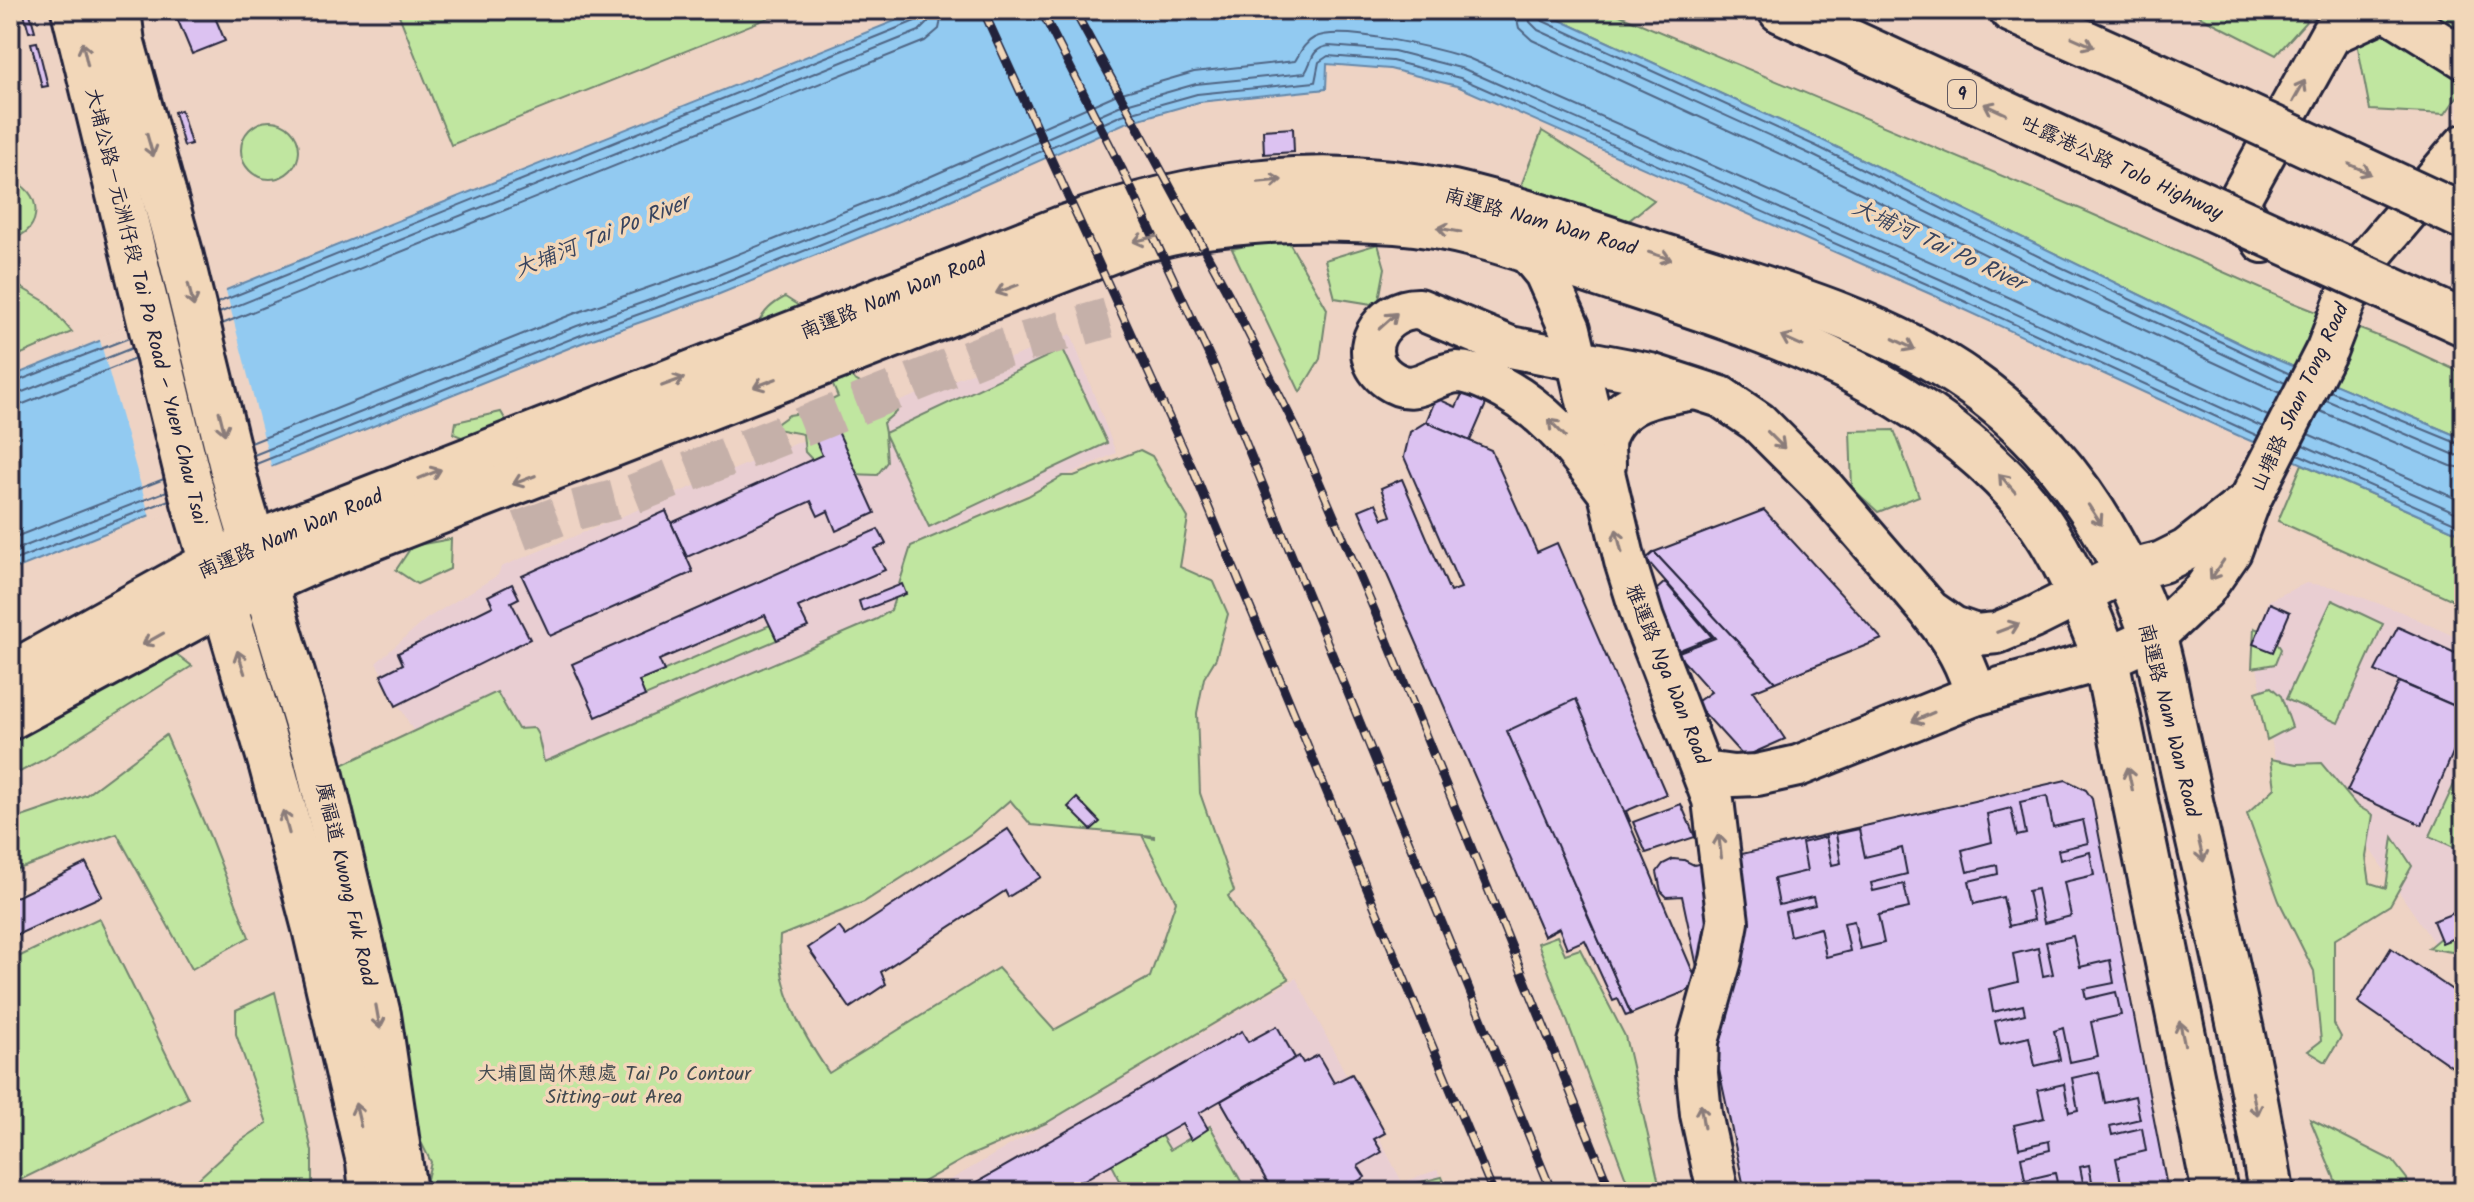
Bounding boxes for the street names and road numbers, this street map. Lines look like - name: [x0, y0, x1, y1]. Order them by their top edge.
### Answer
- road number: 9: [1948, 80, 1976, 108]
- street label: 大埔公路－元洲仔段 Tai Po Road – Yuen Chau Tsai: [75, 85, 215, 529]
- street label: 吐露港公路 Tolo Highway: [2015, 108, 2228, 230]
- street label: 南運路 Nam Wan Road: [1441, 180, 1641, 266]
- street label: 南運路 Nam Wan Road: [796, 244, 993, 349]
- street label: 山塘路 Shan Tong Road: [2243, 297, 2359, 498]
- street label: 南運路 Nam Wan Road: [193, 481, 389, 588]
- street label: 雅運路 Nga Wan Road: [1615, 580, 1717, 771]
- street label: 南運路 Nam Wan Road: [2129, 620, 2208, 822]
- street label: 廣福道 Kwong Fuk Road: [306, 779, 384, 990]

